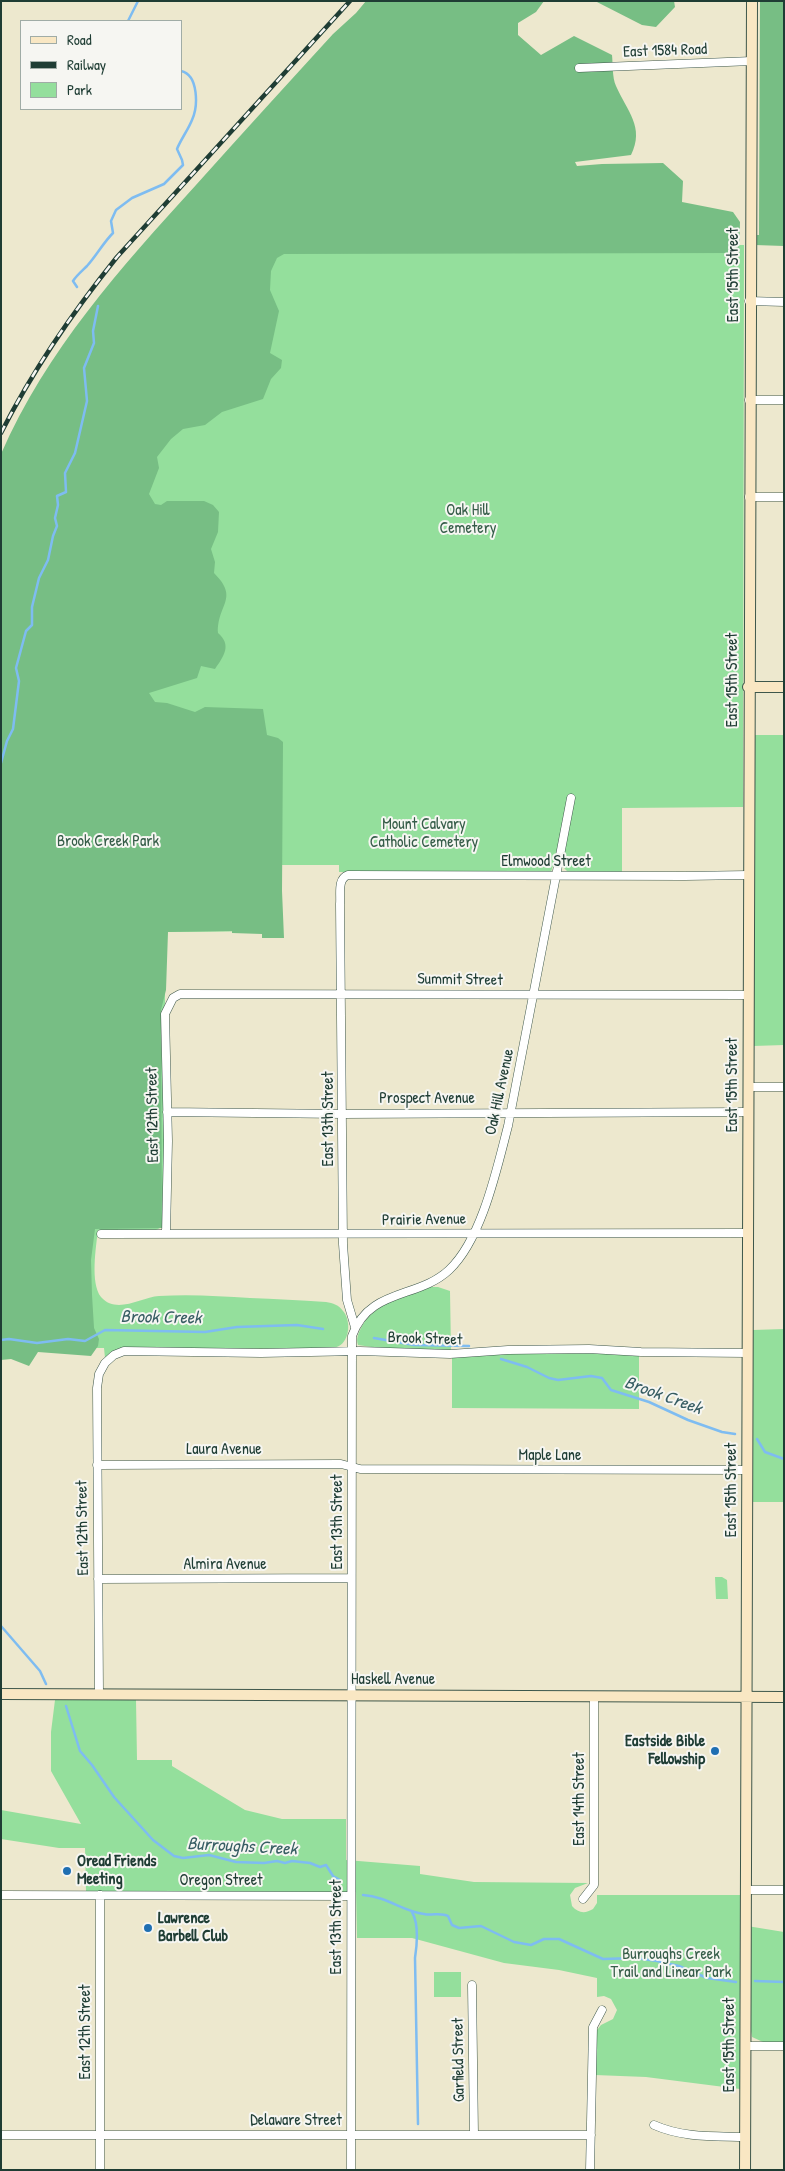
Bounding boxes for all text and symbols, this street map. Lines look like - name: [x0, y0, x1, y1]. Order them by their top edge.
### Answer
- legend: [20, 20, 182, 110]
- text: Road: [67, 29, 92, 50]
- street label: East 1584 Road: [623, 40, 707, 62]
- text: Railway: [67, 54, 106, 75]
- text: Park: [67, 79, 92, 100]
- street label: East 15th Street: [724, 228, 744, 322]
- park label: Oak Hill Cemetery: [439, 501, 497, 539]
- street label: East 15th Street: [723, 633, 743, 727]
- park label: Mount Calvary Catholic Cemetery: [370, 815, 478, 853]
- park label: Brook Creek Park: [57, 832, 159, 852]
- street label: Elmwood Street: [501, 852, 591, 872]
- street label: Summit Street: [417, 970, 503, 990]
- street label: East 15th Street: [723, 1038, 743, 1132]
- street label: Oak Hill Avenue: [481, 1047, 519, 1137]
- street label: East 12th Street: [143, 1067, 163, 1163]
- street label: East 13th Street: [319, 1072, 339, 1166]
- street label: Prospect Avenue: [379, 1089, 475, 1109]
- street label: Prairie Avenue: [382, 1210, 466, 1230]
- water label: Brook Creek: [120, 1306, 202, 1330]
- street label: Brook Street: [387, 1328, 463, 1350]
- water label: Brook Creek: [621, 1372, 705, 1420]
- street label: Laura Avenue: [186, 1440, 262, 1460]
- street label: East 15th Street: [722, 1443, 742, 1537]
- street label: Maple Lane: [519, 1446, 581, 1466]
- street label: East 13th Street: [328, 1475, 348, 1569]
- street label: East 12th Street: [73, 1480, 93, 1576]
- street label: Almira Avenue: [183, 1555, 267, 1575]
- street label: Haskell Avenue: [351, 1670, 435, 1690]
- place label: Eastside Bible Fellowship: [625, 1732, 705, 1770]
- marker: Eastside Bible Fellowship: [709, 1745, 721, 1757]
- street label: East 14th Street: [570, 1752, 590, 1846]
- water label: Burroughs Creek: [187, 1833, 297, 1861]
- place label: Oread Friends Meeting: [77, 1852, 156, 1890]
- marker: Oread Friends Meeting: [61, 1865, 73, 1877]
- street label: Oregon Street: [179, 1871, 263, 1891]
- street label: East 13th Street: [327, 1880, 347, 1974]
- place label: Lawrence Barbell Club: [158, 1909, 228, 1947]
- marker: Lawrence Barbell Club: [142, 1922, 154, 1934]
- park label: Burroughs Creek Trail and Linear Park: [611, 1945, 731, 1983]
- street label: East 12th Street: [76, 1984, 96, 2080]
- street label: East 15th Street: [720, 1998, 740, 2092]
- street label: Garfield Street: [449, 2018, 469, 2102]
- street label: Delaware Street: [250, 2111, 342, 2131]

